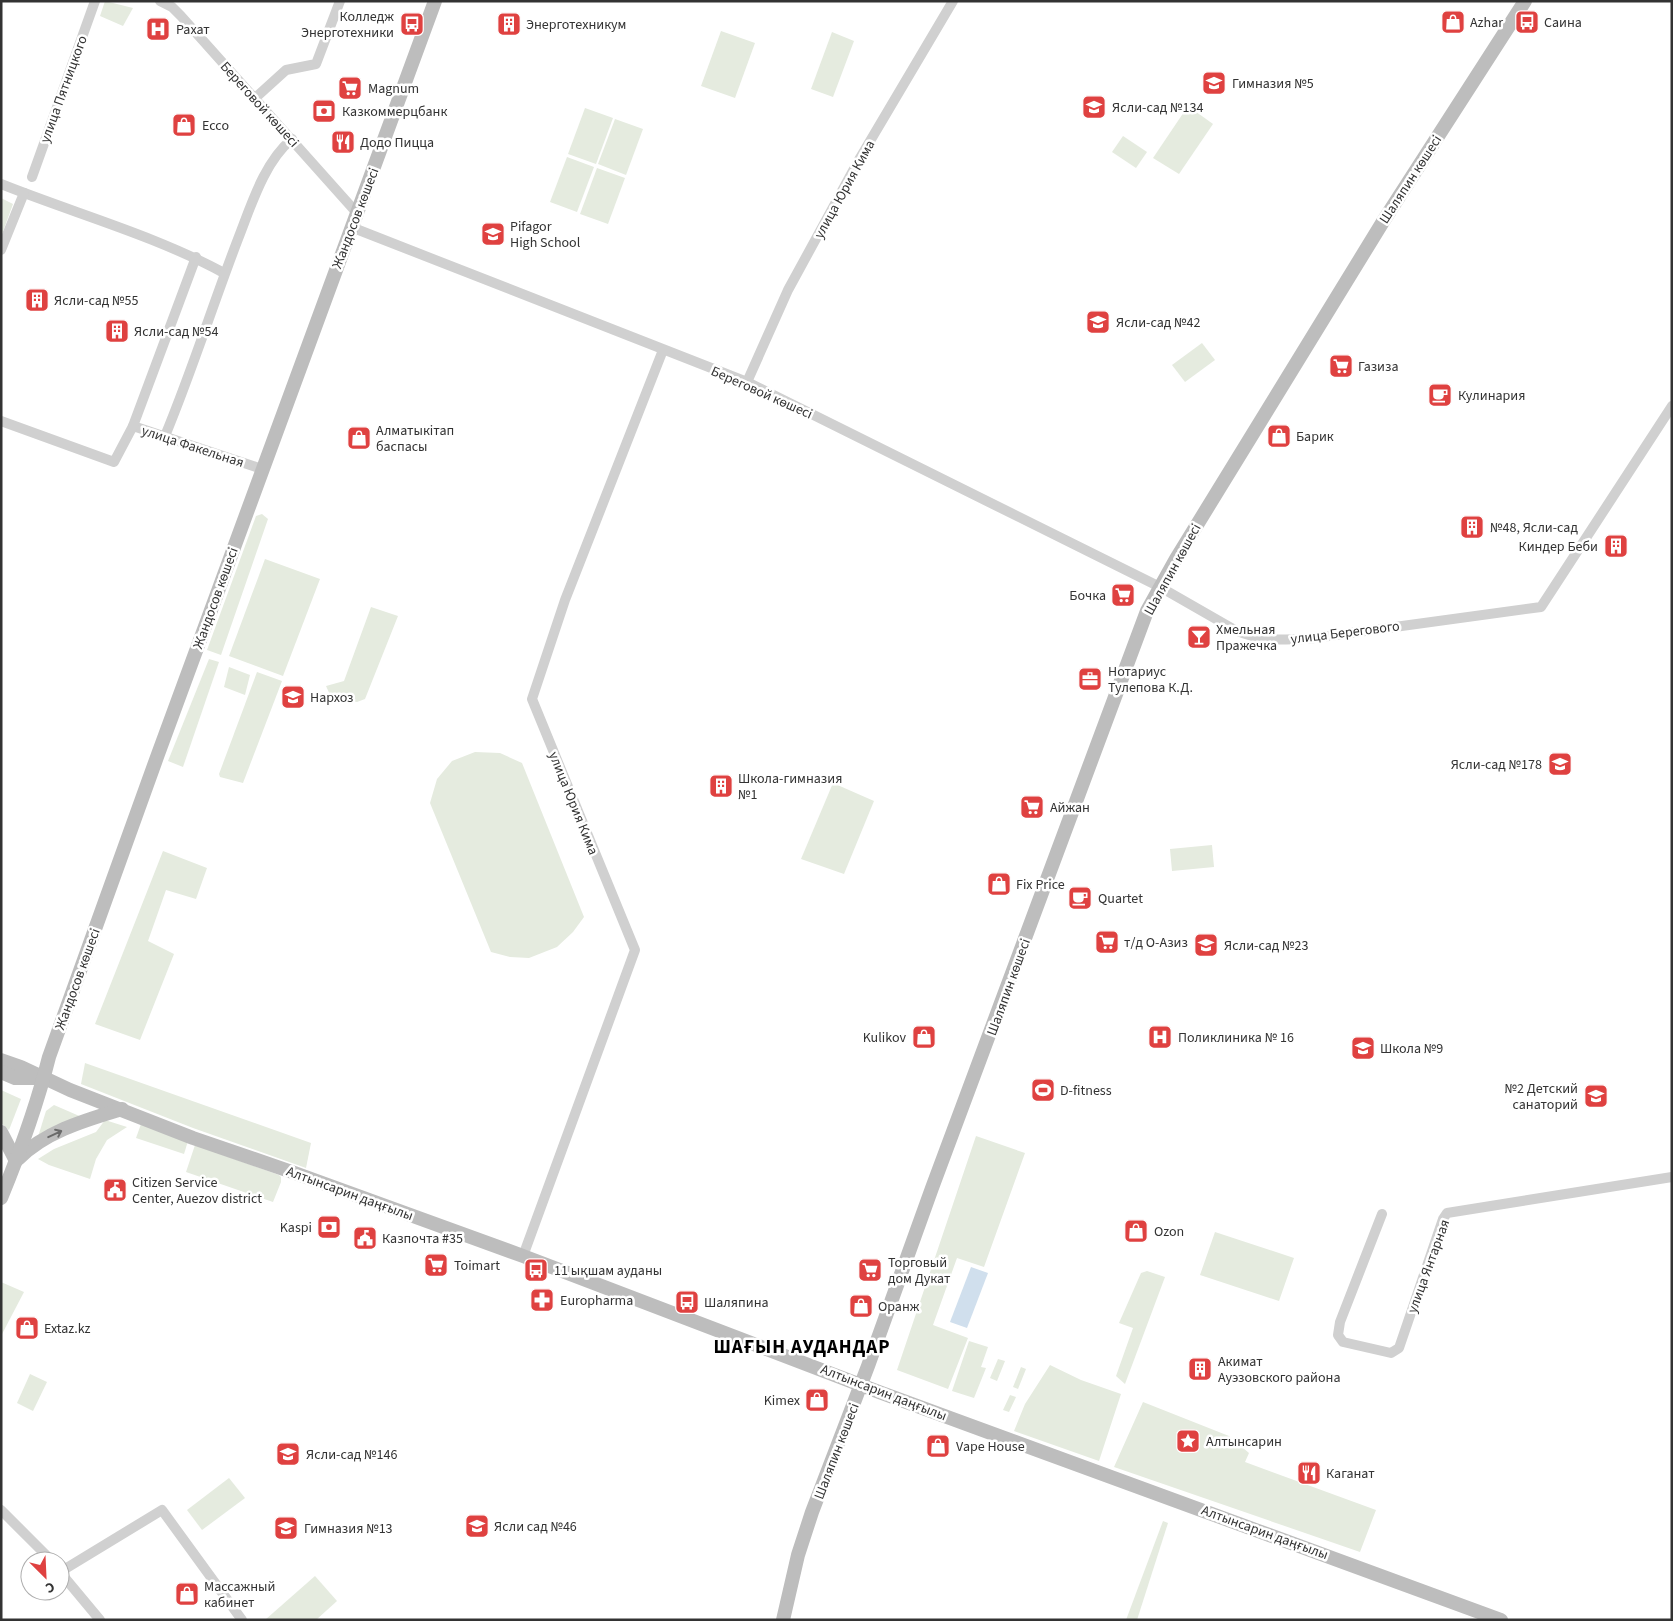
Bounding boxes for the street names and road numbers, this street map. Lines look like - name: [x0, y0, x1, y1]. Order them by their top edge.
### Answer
- street label: улица Пятницкого: [35, 33, 93, 146]
- street label: Береговой көшесі: [215, 57, 303, 152]
- street label: Шаляпин көшесі: [1375, 131, 1447, 228]
- street label: улица Юрия Кима: [810, 137, 880, 242]
- street label: Жандосов көшесі: [327, 165, 384, 272]
- street label: Береговой көшесі: [708, 362, 816, 424]
- street label: улица Факельная: [139, 421, 246, 473]
- street label: Шаляпин көшесі: [1139, 520, 1206, 619]
- street label: Жандосов көшесі: [188, 545, 244, 652]
- street label: улица Берегового: [1290, 616, 1401, 650]
- street label: улица Юрия Кима: [543, 749, 603, 858]
- street label: Жандосов көшесі: [50, 926, 106, 1033]
- street label: Шаляпин көшесі: [982, 936, 1036, 1039]
- street label: Алтынсарин даңғылы: [283, 1162, 416, 1226]
- street label: улица Янтарная: [1403, 1217, 1455, 1316]
- street label: Алтынсарин даңғылы: [818, 1360, 950, 1426]
- street label: Шаляпин көшесі: [809, 1400, 865, 1502]
- street label: Алтынсарин даңғылы: [1198, 1501, 1331, 1565]

